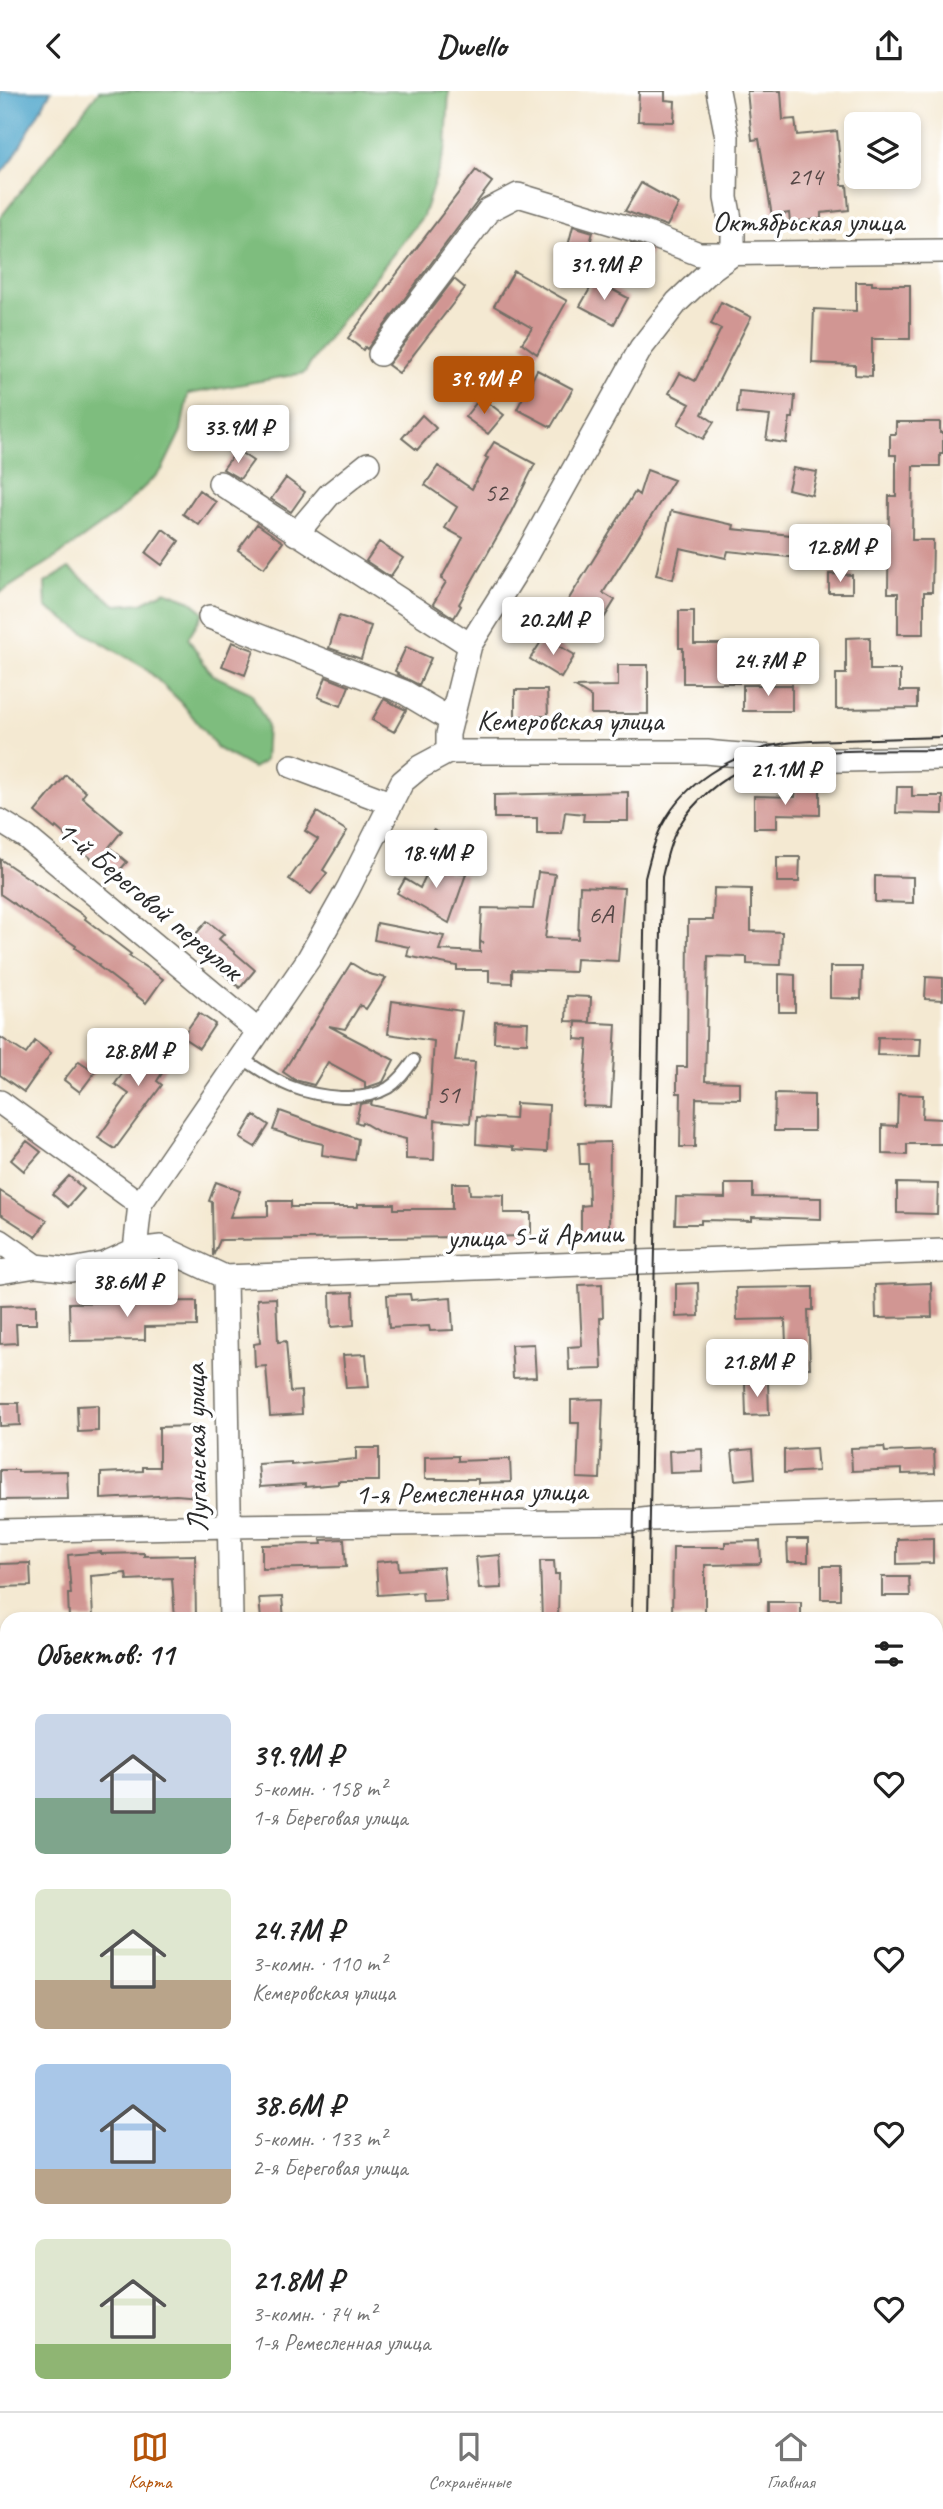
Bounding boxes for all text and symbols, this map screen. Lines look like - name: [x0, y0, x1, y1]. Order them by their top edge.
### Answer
- text: Dwello: [437, 25, 506, 66]
- icon: back: [35, 27, 73, 65]
- icon: share: [870, 27, 908, 65]
- map controls: [844, 112, 921, 189]
- button: layers: [844, 112, 921, 189]
- house number: 214: [787, 160, 825, 193]
- street label: Октябрьская улица: [712, 202, 907, 240]
- pin: 31.9M ₽: [539, 243, 669, 302]
- text: 31.9M ₽: [569, 250, 639, 279]
- pin: 39.9M ₽: [419, 357, 549, 416]
- text: 39.9M ₽: [449, 364, 519, 393]
- pin: 33.9M ₽: [173, 405, 303, 465]
- text: 33.9M ₽: [203, 413, 273, 442]
- house number: 52: [484, 476, 510, 509]
- pin: 12.8M ₽: [775, 525, 905, 584]
- text: 12.8M ₽: [805, 532, 875, 561]
- pin: 20.2M ₽: [488, 597, 618, 657]
- text: 20.2M ₽: [518, 605, 588, 634]
- pin: 24.7M ₽: [703, 639, 833, 698]
- text: 24.7M ₽: [733, 646, 803, 675]
- street label: Кемеровская улица: [477, 701, 665, 739]
- pin: 21.1M ₽: [720, 747, 850, 807]
- text: 21.1M ₽: [750, 755, 820, 784]
- street label: 1-й Береговой переулок: [49, 811, 253, 991]
- pin: 18.4M ₽: [371, 831, 501, 890]
- text: 18.4M ₽: [401, 838, 471, 867]
- house number: 6А: [589, 898, 615, 931]
- pin: 28.8M ₽: [73, 1028, 203, 1088]
- text: 28.8M ₽: [103, 1036, 173, 1065]
- house number: 51: [436, 1078, 461, 1111]
- street label: улица 5-й Армии: [444, 1213, 625, 1257]
- pin: 38.6M ₽: [62, 1259, 192, 1319]
- text: 38.6M ₽: [92, 1267, 162, 1296]
- pin: 21.8M ₽: [692, 1339, 822, 1399]
- text: 21.8M ₽: [722, 1347, 792, 1376]
- street label: Луганская улица: [175, 1362, 216, 1533]
- street label: 1-я Ремесленная улица: [355, 1471, 590, 1513]
- text: Объектов: 11: [35, 1635, 174, 1673]
- icon: filters: [870, 1635, 908, 1673]
- text: 39.9M ₽: [252, 1736, 342, 1774]
- icon: home: [91, 1742, 175, 1826]
- icon: heart: [870, 1765, 908, 1803]
- text: 5-комн. · 158 m²: [252, 1774, 386, 1803]
- text: 1-я Береговая улица: [252, 1803, 408, 1832]
- text: 24.7M ₽: [252, 1911, 343, 1949]
- icon: home: [91, 1917, 175, 2001]
- icon: heart: [870, 1940, 908, 1978]
- text: 3-комн. · 110 m²: [252, 1949, 386, 1978]
- text: Кемеровская улица: [252, 1978, 395, 2007]
- text: 38.6M ₽: [252, 2086, 344, 2124]
- icon: home: [91, 2092, 175, 2176]
- icon: heart: [870, 2115, 908, 2153]
- text: 5-комн. · 133 m²: [252, 2124, 386, 2153]
- text: 2-я Береговая улица: [252, 2153, 408, 2182]
- text: 21.8M ₽: [252, 2261, 343, 2299]
- icon: home: [91, 2267, 175, 2351]
- icon: heart: [870, 2290, 908, 2328]
- text: 3-комн. · 74 m²: [252, 2299, 376, 2328]
- text: 1-я Ремесленная улица: [252, 2328, 430, 2357]
- tab: Карта: [128, 2428, 172, 2494]
- tab: Сохранённые: [428, 2428, 511, 2494]
- tab: Главная: [767, 2428, 815, 2494]

